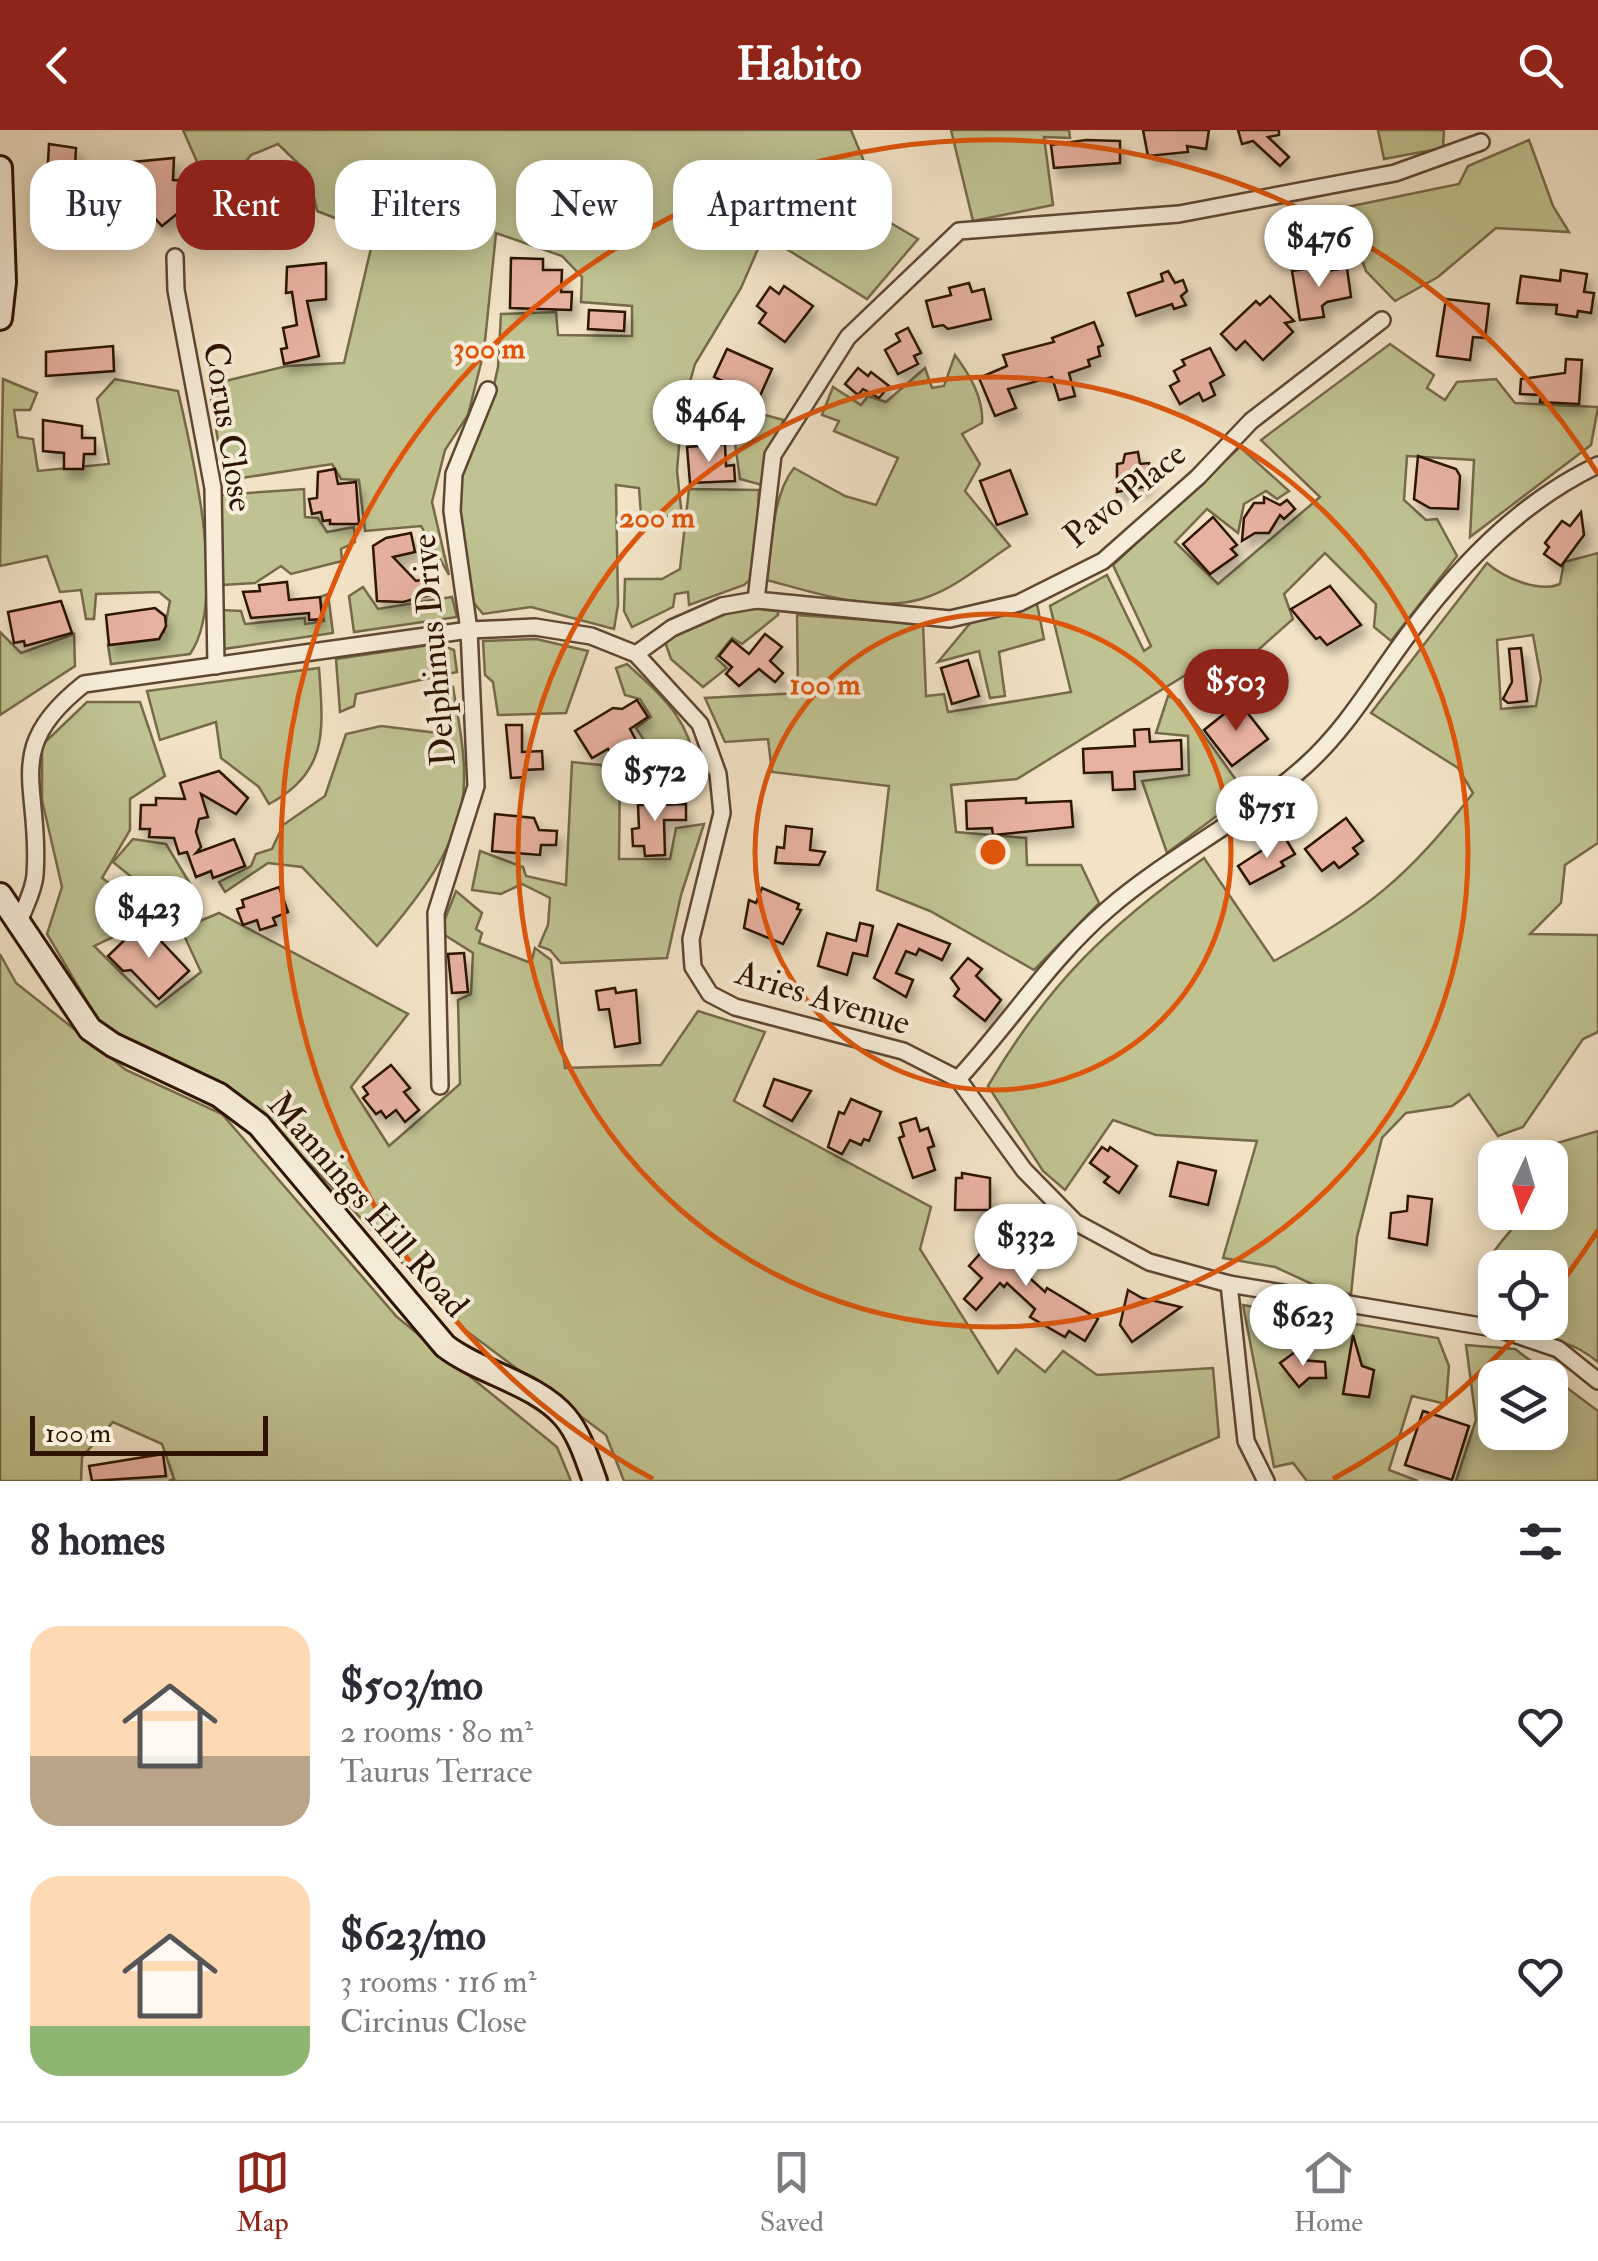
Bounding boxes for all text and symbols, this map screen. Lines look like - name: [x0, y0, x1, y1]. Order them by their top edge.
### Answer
- text: Habito: [736, 37, 862, 93]
- icon: back: [30, 38, 85, 93]
- icon: search: [1513, 38, 1568, 93]
- chip: Buy: [30, 160, 156, 250]
- chip: Rent: [176, 160, 315, 250]
- chip: Filters: [335, 160, 496, 250]
- chip: New: [516, 160, 653, 250]
- chip: Apartment: [673, 160, 892, 250]
- pin: $476: [1260, 205, 1378, 290]
- text: $476: [1286, 217, 1352, 257]
- text: 300 m: [453, 330, 526, 367]
- street label: Corus Close: [193, 339, 263, 515]
- pin: $464: [650, 380, 768, 465]
- text: $464: [675, 392, 743, 432]
- street label: Pavo Place: [1055, 432, 1195, 558]
- text: 200 m: [619, 499, 695, 536]
- street label: Delphinus Drive: [402, 532, 466, 768]
- pin: $503: [1177, 649, 1295, 734]
- text: $503: [1206, 661, 1266, 701]
- text: 100 m: [790, 666, 861, 703]
- pin: $572: [596, 739, 714, 824]
- text: $572: [623, 751, 687, 791]
- pin: $751: [1208, 776, 1326, 861]
- text: $751: [1238, 788, 1296, 828]
- centre of rings: [975, 834, 1011, 870]
- pin: $423: [90, 876, 208, 961]
- text: $423: [117, 888, 181, 928]
- street label: Aries Avenue: [730, 950, 915, 1045]
- street label: Mannings Hill Road: [258, 1083, 478, 1327]
- north arrow: [1478, 1140, 1568, 1230]
- map controls: [1478, 1140, 1568, 1450]
- pin: $332: [967, 1204, 1085, 1289]
- text: $332: [997, 1216, 1055, 1256]
- button: locate: [1478, 1250, 1568, 1340]
- pin: $623: [1244, 1284, 1362, 1369]
- text: $623: [1272, 1296, 1334, 1336]
- button: layers: [1478, 1360, 1568, 1450]
- scale bar: [30, 1411, 268, 1456]
- text: 100 m: [45, 1416, 111, 1451]
- icon: filters: [1513, 1514, 1568, 1569]
- text: 8 homes: [30, 1515, 165, 1567]
- text: $503/mo: [340, 1660, 483, 1712]
- icon: home: [110, 1666, 230, 1786]
- icon: heart: [1513, 1699, 1568, 1754]
- text: 2 rooms · 80 m²: [340, 1712, 533, 1752]
- text: Taurus Terrace: [340, 1752, 532, 1792]
- text: $623/mo: [340, 1910, 486, 1962]
- icon: home: [110, 1916, 230, 2036]
- icon: heart: [1513, 1949, 1568, 2004]
- text: 3 rooms · 116 m²: [340, 1962, 537, 2002]
- text: Circinus Close: [340, 2002, 527, 2042]
- tab: Map: [235, 2145, 290, 2240]
- tab: Saved: [760, 2145, 824, 2240]
- tab: Home: [1294, 2145, 1363, 2240]

